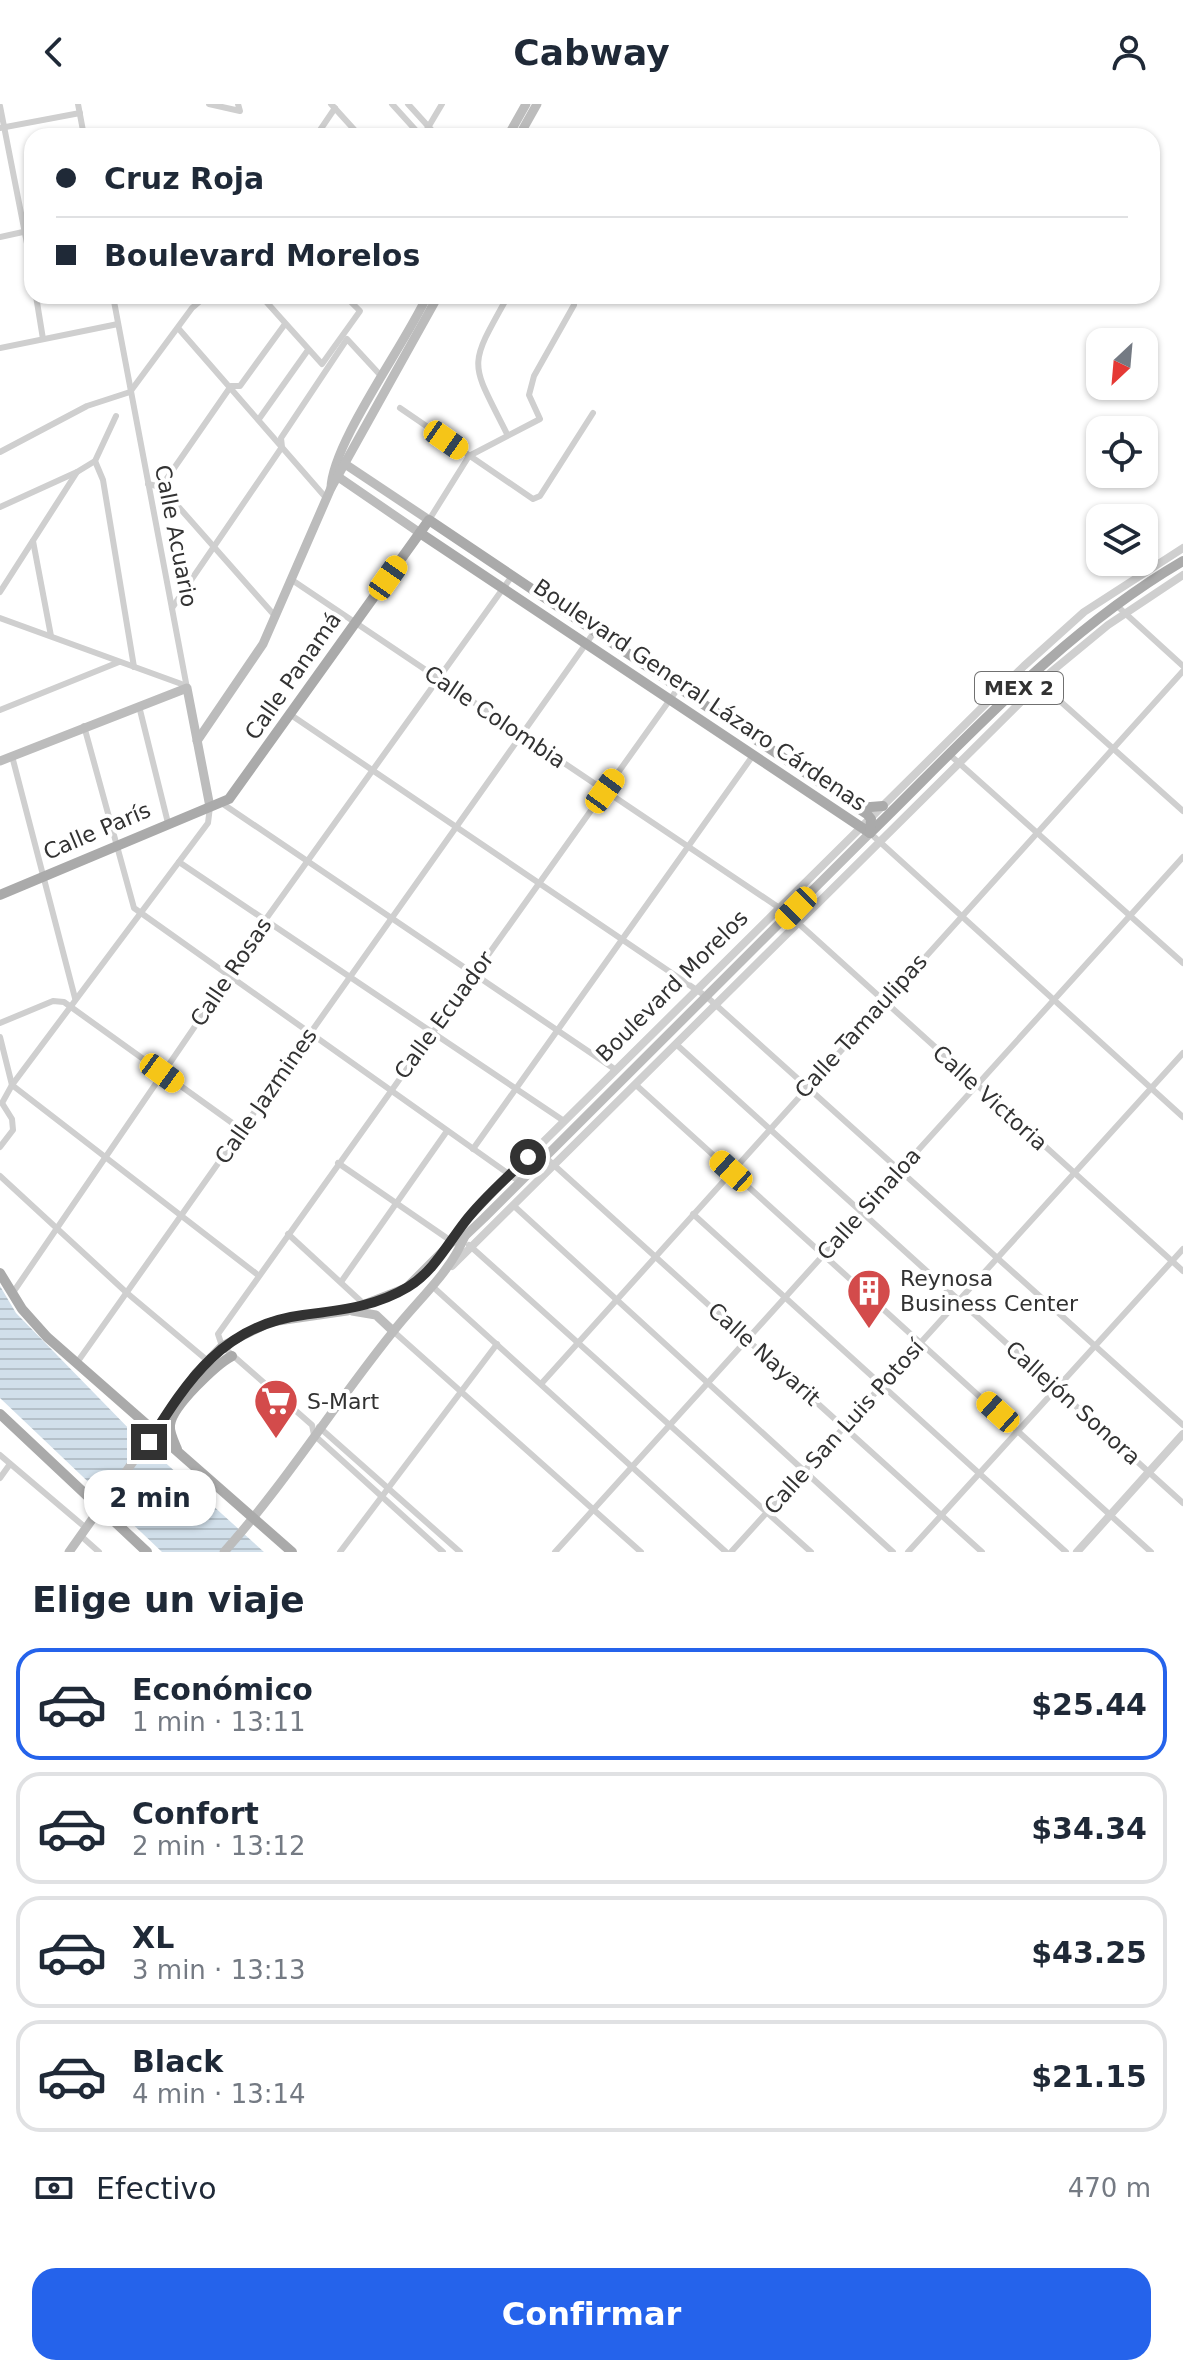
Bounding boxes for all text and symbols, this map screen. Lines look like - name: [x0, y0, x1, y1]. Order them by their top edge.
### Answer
- icon: back: [32, 30, 76, 74]
- icon: person: [1107, 30, 1151, 74]
- text: Cabway: [513, 32, 670, 73]
- text: Cruz Roja: [104, 161, 264, 196]
- text: Boulevard Morelos: [104, 238, 420, 273]
- north arrow: [1086, 328, 1158, 400]
- map controls: [1086, 328, 1158, 576]
- car: [419, 416, 473, 464]
- button: locate: [1086, 416, 1158, 488]
- street label: Calle Acuario: [150, 463, 202, 609]
- button: layers: [1086, 504, 1158, 576]
- car: [364, 551, 412, 605]
- street label: Boulevard General Lázaro Cárdenas: [529, 574, 871, 816]
- street label: Calle Panamá: [240, 608, 346, 744]
- street label: Calle Colombia: [420, 661, 570, 773]
- road number: MEX 2: [975, 672, 1063, 704]
- car: [581, 765, 629, 817]
- street label: Calle París: [40, 797, 154, 865]
- car: [771, 882, 821, 934]
- street label: Boulevard Morelos: [591, 905, 753, 1067]
- street label: Calle Rosas: [185, 913, 277, 1031]
- street label: Calle Ecuador: [389, 946, 499, 1084]
- street label: Calle Tamaulipas: [790, 949, 932, 1103]
- street label: Calle Jazmines: [210, 1023, 322, 1169]
- street label: Calle Victoria: [928, 1040, 1052, 1156]
- car: [136, 1049, 188, 1097]
- route start: [510, 1139, 546, 1175]
- street label: Calle Sinaloa: [812, 1143, 926, 1265]
- car: [705, 1146, 757, 1196]
- place label: Reynosa Business Center: [900, 1266, 1079, 1316]
- building icon: Reynosa Business Center: [845, 1267, 893, 1330]
- street label: Calle Nayarit: [703, 1297, 825, 1411]
- street label: Calle San Luis Potosí: [759, 1334, 929, 1519]
- street label: Callejón Sonora: [1001, 1336, 1145, 1470]
- supermarket icon: S-Mart: [252, 1377, 300, 1440]
- car: [972, 1387, 1024, 1437]
- place label: S-Mart: [307, 1389, 379, 1414]
- route end: [131, 1424, 167, 1460]
- callout: 2 min: [83, 1470, 215, 1526]
- text: 2 min: [109, 1483, 191, 1513]
- text: Elige un viaje: [32, 1579, 305, 1620]
- icon: car: [36, 1668, 108, 1740]
- text: Económico: [132, 1672, 313, 1707]
- text: $25.44: [1031, 1687, 1147, 1722]
- text: 1 min · 13:11: [132, 1707, 306, 1737]
- icon: car: [36, 1792, 108, 1864]
- text: Confort: [132, 1796, 259, 1831]
- text: $34.34: [1031, 1811, 1147, 1846]
- text: 2 min · 13:12: [132, 1831, 306, 1861]
- icon: car: [36, 1916, 108, 1988]
- text: XL: [132, 1920, 174, 1955]
- text: $43.25: [1031, 1935, 1147, 1970]
- text: 3 min · 13:13: [132, 1955, 306, 1985]
- icon: car: [36, 2040, 108, 2112]
- text: Black: [132, 2044, 223, 2079]
- text: $21.15: [1031, 2059, 1147, 2094]
- text: 4 min · 13:14: [132, 2079, 306, 2109]
- icon: cash: [32, 2166, 76, 2210]
- text: Efectivo: [96, 2171, 217, 2206]
- text: 470 m: [1068, 2173, 1151, 2203]
- button: Confirmar: [32, 2268, 1151, 2360]

